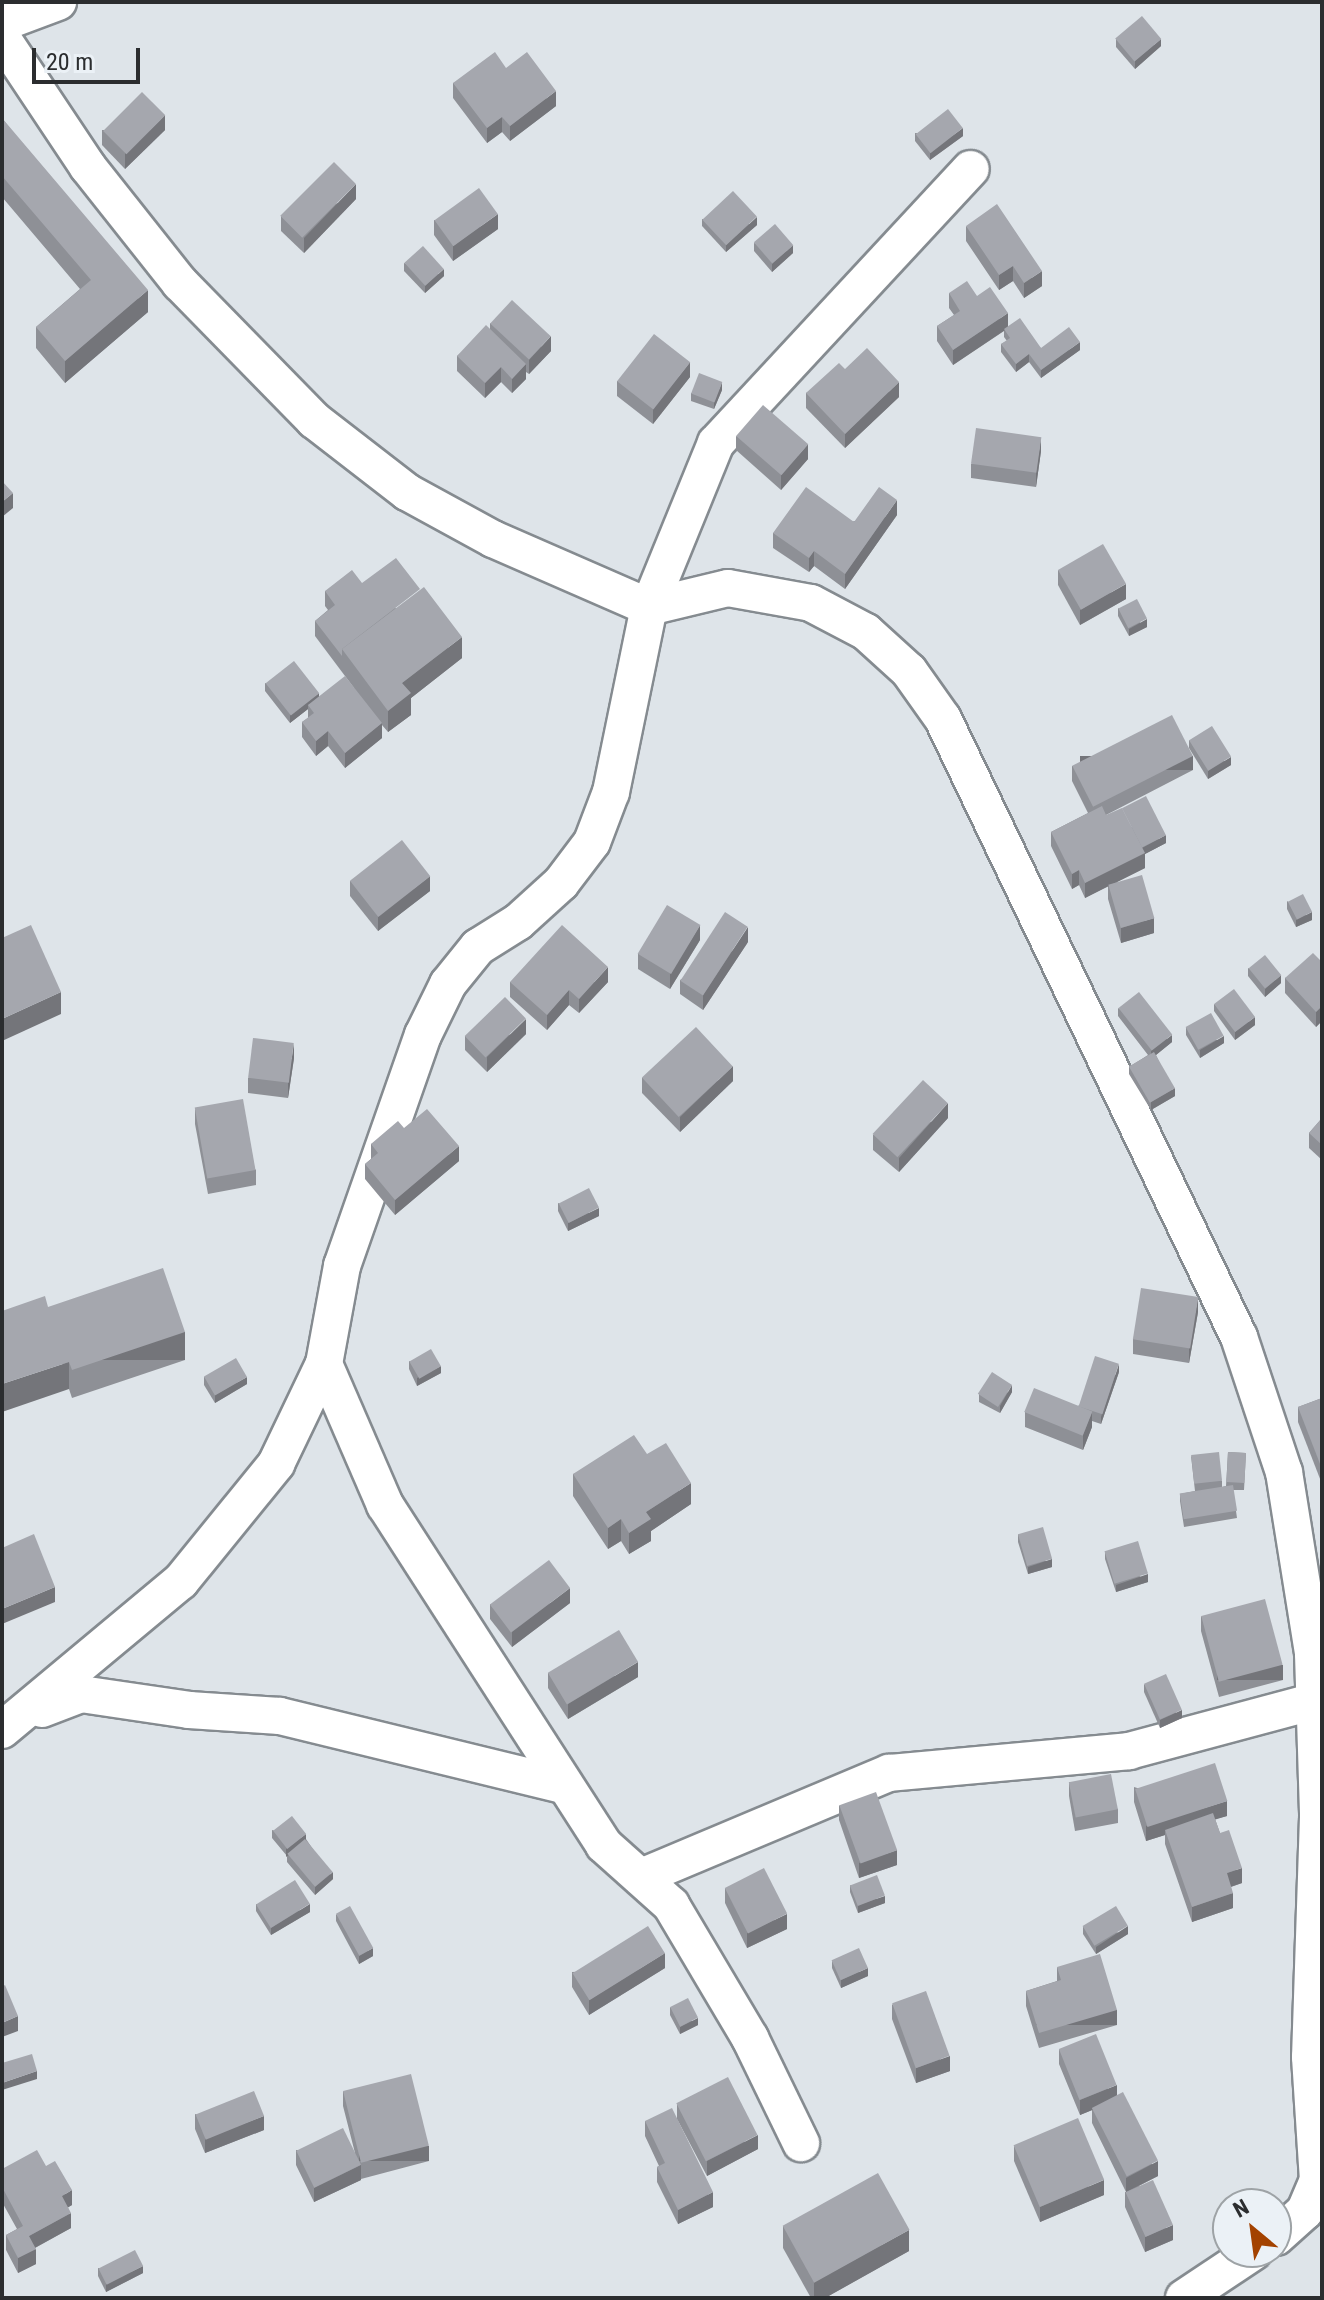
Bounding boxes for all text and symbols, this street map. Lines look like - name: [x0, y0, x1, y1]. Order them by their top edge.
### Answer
- scale bar: [36, 32, 144, 82]
- text: 20 m: [46, 48, 93, 76]
- north arrow: [1212, 2188, 1292, 2268]
- text: N: [1229, 2194, 1253, 2223]

